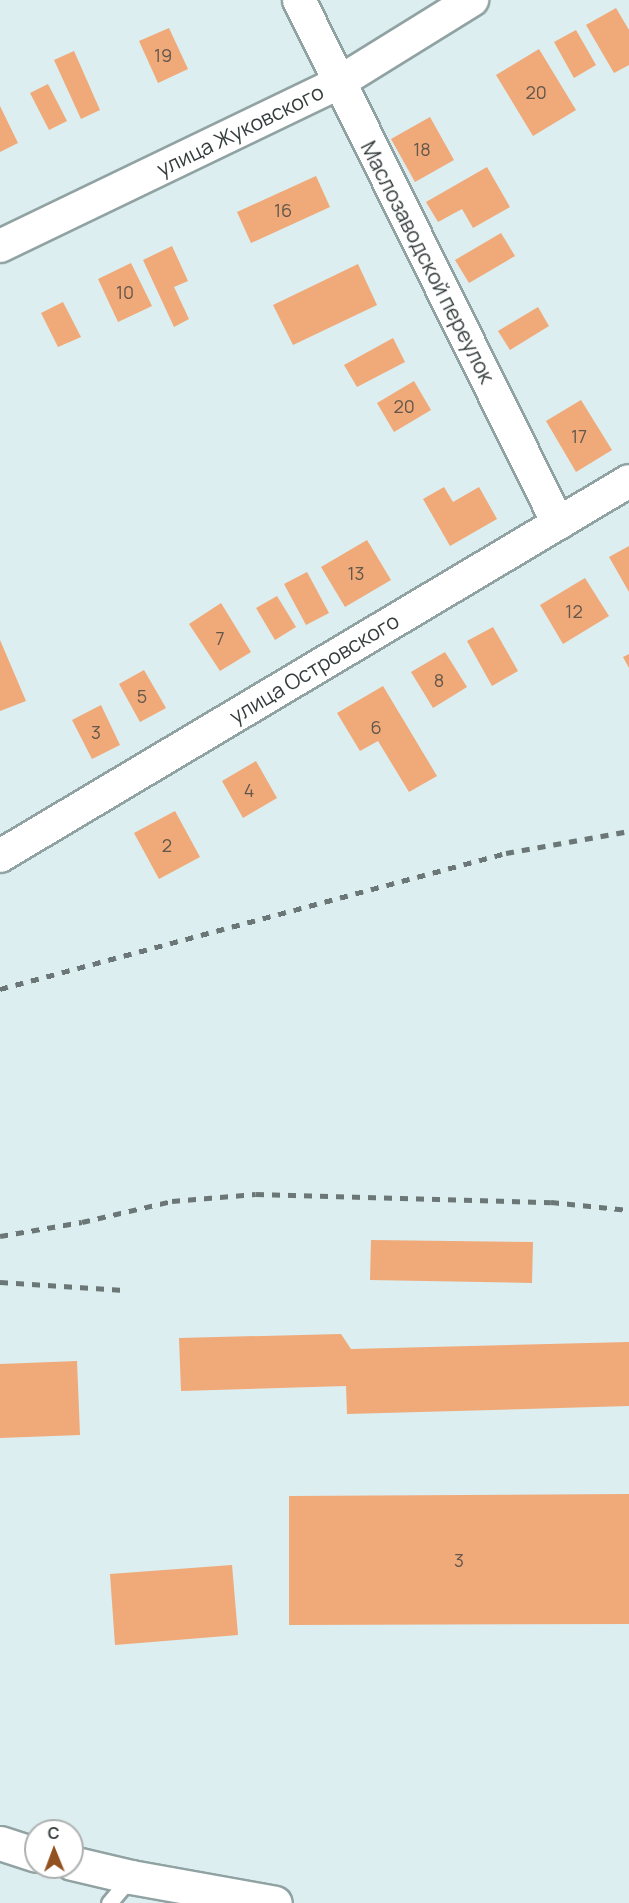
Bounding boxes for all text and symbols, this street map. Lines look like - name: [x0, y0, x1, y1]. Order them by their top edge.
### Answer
- house number: 19: [154, 44, 172, 66]
- street label: улица Жуковского: [152, 79, 328, 181]
- house number: 20: [525, 81, 547, 103]
- street label: Маслозаводской переулок: [356, 137, 500, 387]
- house number: 18: [413, 138, 431, 160]
- house number: 16: [274, 199, 292, 221]
- house number: 10: [116, 281, 134, 303]
- house number: 20: [393, 395, 415, 417]
- house number: 17: [571, 425, 587, 447]
- house number: 13: [348, 562, 364, 584]
- house number: 12: [565, 600, 583, 622]
- street label: улица Островского: [225, 607, 403, 729]
- house number: 7: [215, 627, 225, 649]
- house number: 8: [434, 669, 444, 691]
- house number: 5: [137, 685, 147, 707]
- house number: 6: [370, 716, 382, 738]
- house number: 3: [91, 721, 101, 743]
- house number: 4: [244, 779, 254, 801]
- house number: 2: [162, 834, 172, 856]
- house number: 3: [454, 1549, 464, 1571]
- north arrow: [24, 1819, 84, 1879]
- text: С: [48, 1822, 60, 1844]

